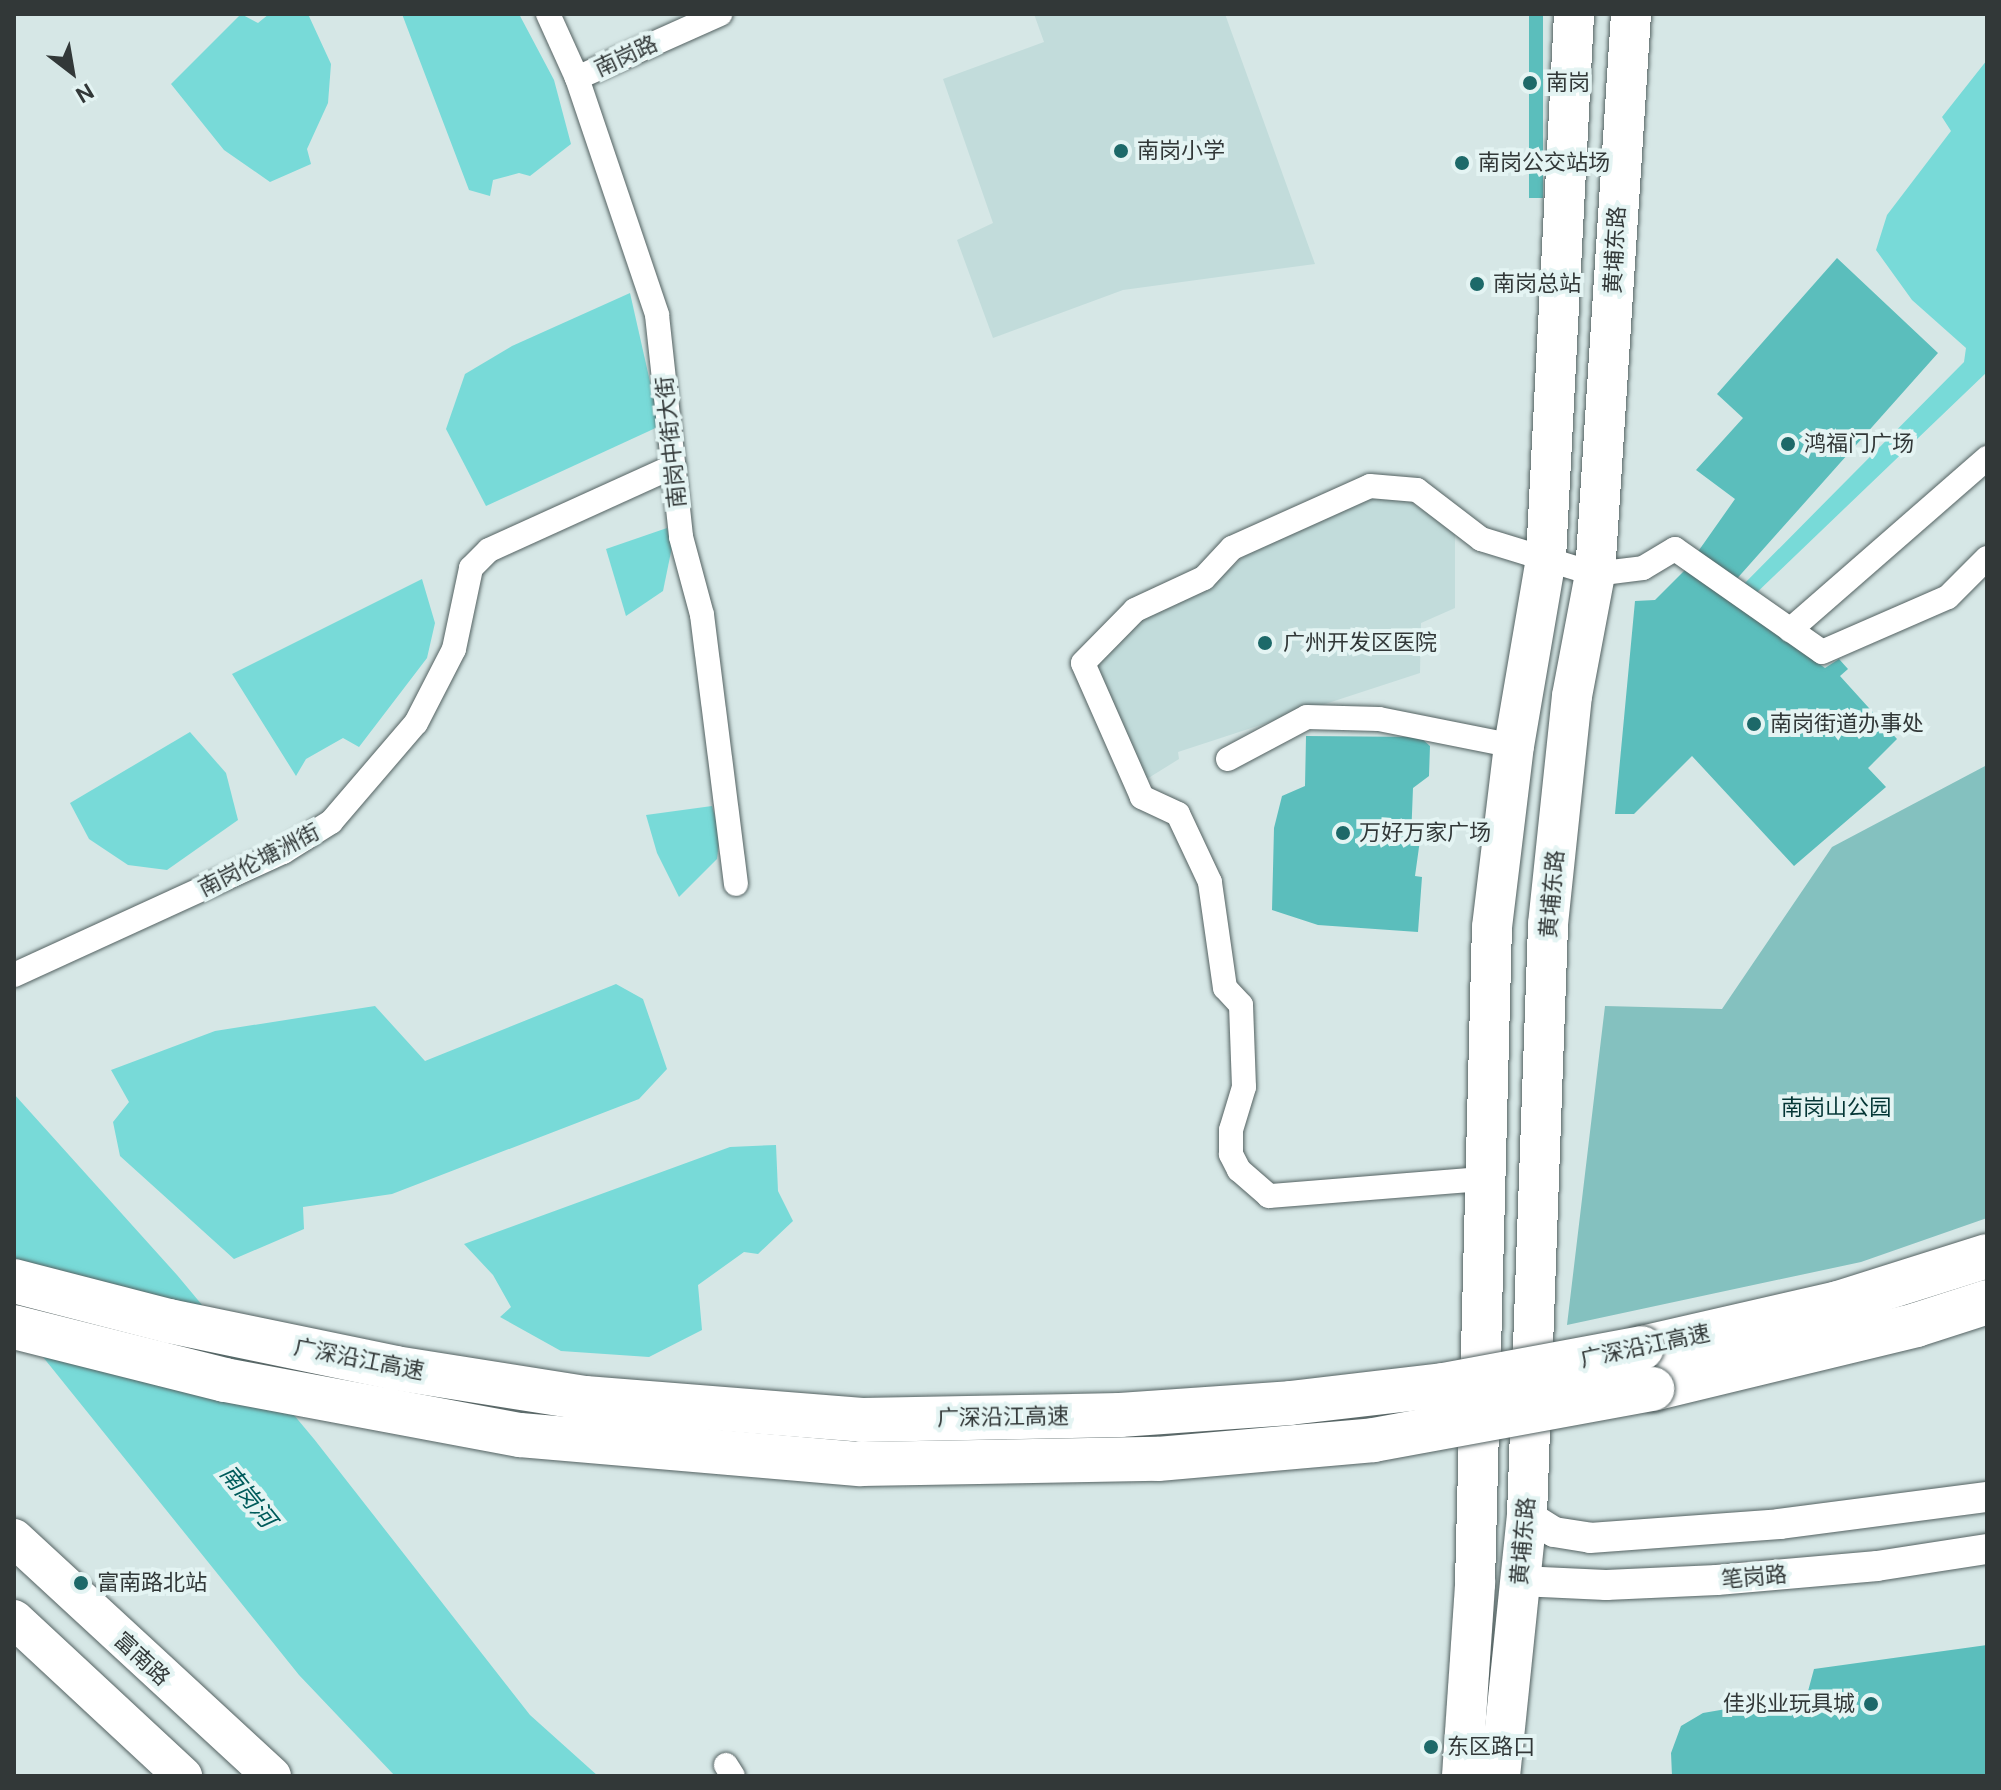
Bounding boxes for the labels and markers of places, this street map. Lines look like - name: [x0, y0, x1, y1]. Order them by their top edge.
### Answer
- place label: 南岗: [1546, 70, 1590, 96]
- marker: 南岗: [1521, 74, 1539, 92]
- place label: 南岗小学: [1137, 138, 1225, 164]
- marker: 南岗小学: [1112, 142, 1130, 160]
- place label: 南岗公交站场: [1478, 150, 1610, 176]
- marker: 南岗公交站场: [1453, 154, 1471, 172]
- place label: 南岗总站: [1493, 271, 1581, 297]
- marker: 南岗总站: [1468, 275, 1486, 293]
- place label: 鸿福门广场: [1804, 431, 1914, 457]
- marker: 鸿福门广场: [1779, 435, 1797, 453]
- place label: 广州开发区医院: [1283, 630, 1437, 656]
- marker: 广州开发区医院: [1254, 632, 1276, 654]
- place label: 南岗街道办事处: [1770, 711, 1924, 737]
- marker: 南岗街道办事处: [1745, 715, 1763, 733]
- place label: 万好万家广场: [1359, 820, 1491, 846]
- marker: 万好万家广场: [1334, 824, 1352, 842]
- place label: 富南路北站: [97, 1570, 207, 1596]
- marker: 富南路北站: [72, 1574, 90, 1592]
- place label: 佳兆业玩具城: [1723, 1691, 1855, 1717]
- marker: 佳兆业玩具城: [1862, 1695, 1880, 1713]
- place label: 东区路口: [1447, 1734, 1535, 1760]
- marker: 东区路口: [1422, 1738, 1440, 1756]

